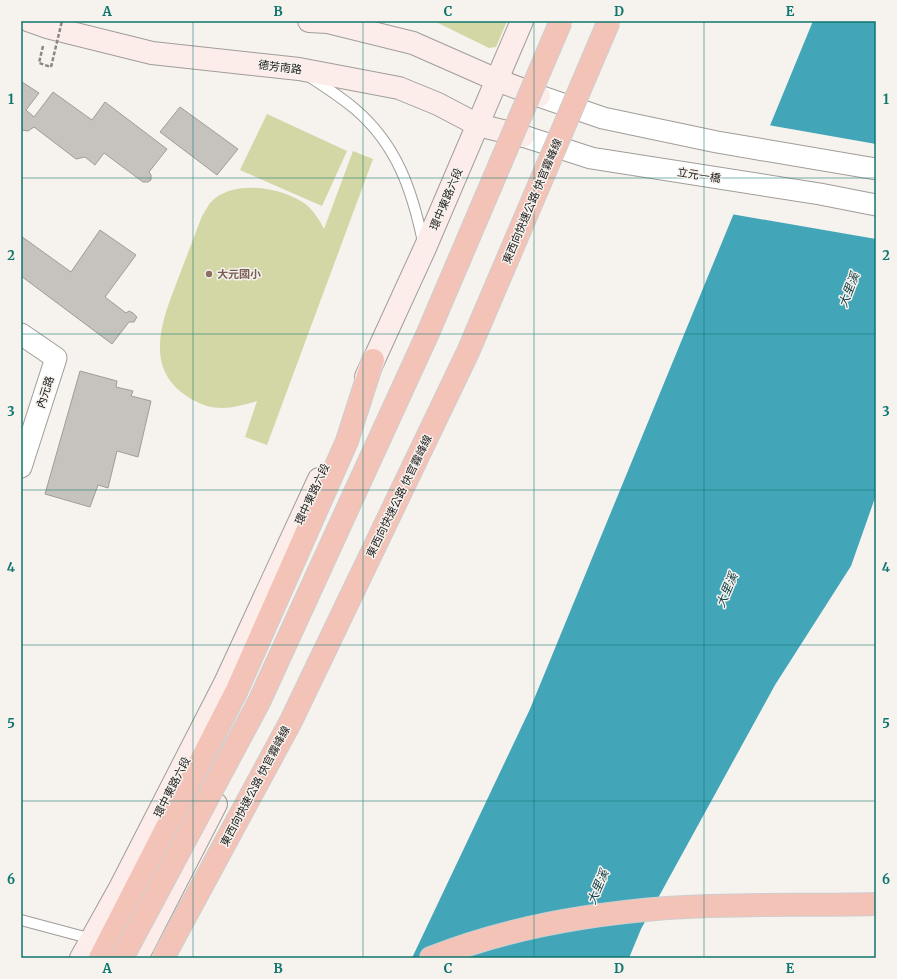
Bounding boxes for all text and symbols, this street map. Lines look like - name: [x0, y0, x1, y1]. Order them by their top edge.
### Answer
- text: A: [101, 3, 112, 20]
- text: B: [273, 3, 283, 20]
- text: C: [444, 3, 453, 20]
- text: D: [614, 3, 624, 20]
- text: E: [786, 3, 795, 20]
- street label: 德芳南路: [257, 57, 303, 77]
- text: 1: [8, 91, 14, 108]
- text: 1: [883, 91, 889, 108]
- street label: 東西向快速公路 快官霧峰線: [499, 136, 565, 266]
- street label: 立元一橋: [676, 165, 722, 185]
- street label: 環中東路六段: [427, 166, 465, 232]
- text: 2: [7, 247, 15, 264]
- text: 2: [882, 247, 890, 264]
- place label: 大元國小: [217, 267, 261, 281]
- water label: 大里溪: [835, 268, 863, 309]
- marker: 大元國小: [204, 269, 214, 279]
- street label: 內元路: [33, 374, 57, 410]
- text: 3: [7, 403, 15, 420]
- text: 3: [882, 403, 890, 420]
- street label: 東西向快速公路 快官霧峰線: [363, 432, 435, 560]
- street label: 環中東路六段: [292, 461, 332, 527]
- text: 4: [7, 559, 16, 576]
- text: 4: [882, 559, 891, 576]
- water label: 大里溪: [713, 568, 741, 609]
- text: 5: [7, 715, 15, 732]
- text: 5: [882, 715, 890, 732]
- street label: 東西向快速公路 快官霧峰線: [217, 723, 293, 849]
- street label: 環中東路六段: [151, 754, 193, 820]
- water label: 大里溪: [584, 865, 612, 906]
- text: 6: [7, 871, 15, 888]
- text: 6: [882, 871, 890, 888]
- text: A: [101, 960, 112, 977]
- text: B: [273, 960, 283, 977]
- text: C: [444, 960, 453, 977]
- text: D: [614, 960, 624, 977]
- text: E: [786, 960, 795, 977]

